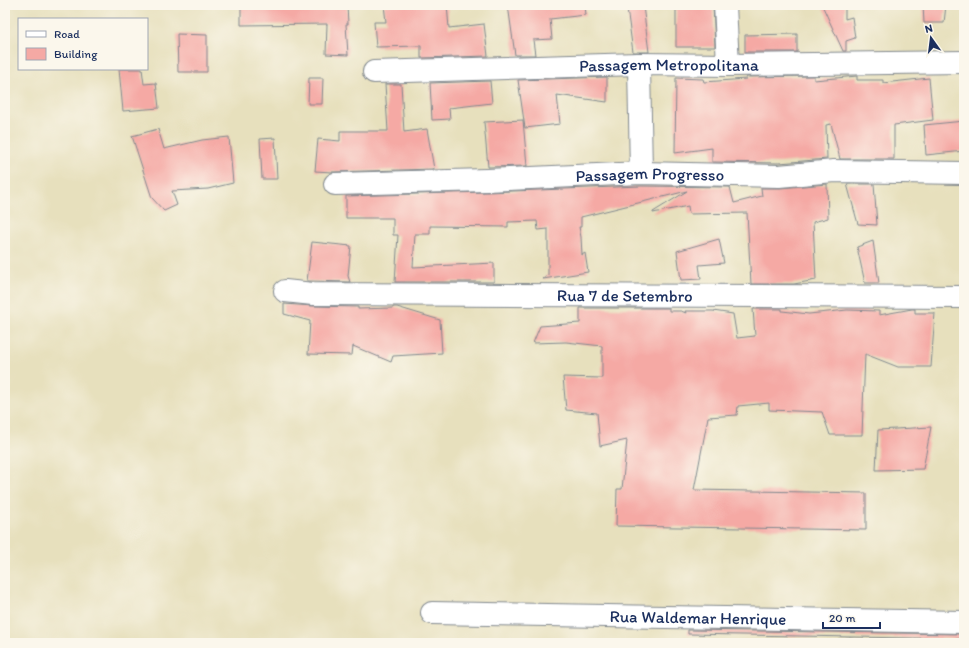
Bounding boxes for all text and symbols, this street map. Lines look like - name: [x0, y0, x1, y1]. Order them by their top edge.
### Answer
- legend: [18, 18, 148, 70]
- north arrow: [911, 18, 951, 58]
- text: N: [924, 22, 934, 36]
- text: Road: [54, 27, 80, 41]
- text: Building: [54, 47, 98, 61]
- street label: Passagem Metropolitana: [579, 54, 759, 76]
- street label: Passagem Progresso: [575, 163, 724, 186]
- street label: Rua 7 de Setembro: [557, 285, 693, 306]
- scale bar: [823, 604, 880, 630]
- street label: Rua Waldemar Henrique: [609, 606, 787, 629]
- text: 20 m: [829, 611, 856, 625]

